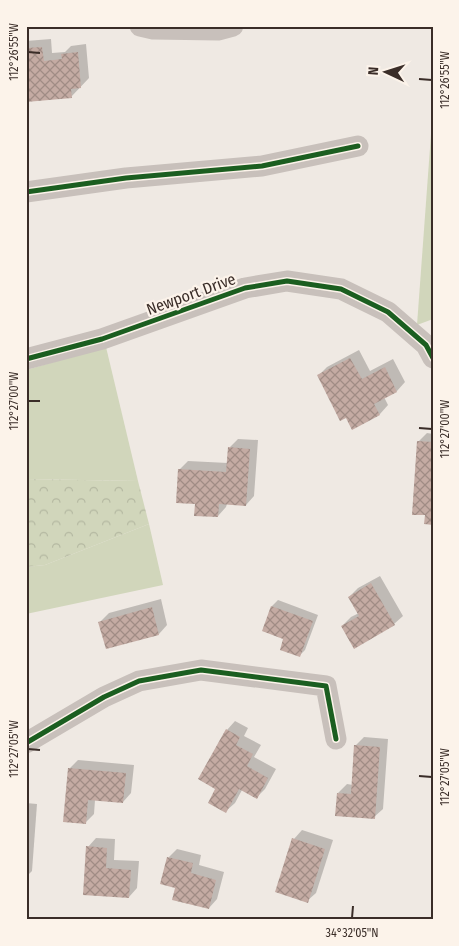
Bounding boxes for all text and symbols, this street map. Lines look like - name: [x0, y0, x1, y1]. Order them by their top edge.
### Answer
- text: 112°26'55"W: [7, 23, 21, 81]
- north arrow: [362, 48, 412, 98]
- text: 112°26'55"W: [438, 51, 452, 109]
- text: N: [365, 66, 382, 76]
- street label: Newport Drive: [144, 269, 238, 319]
- text: 112°27'00"W: [7, 372, 21, 430]
- text: 112°27'00"W: [438, 400, 452, 458]
- text: 112°27'05"W: [7, 720, 21, 778]
- text: 112°27'05"W: [438, 748, 452, 806]
- text: 34°32'05"N: [326, 926, 378, 940]

